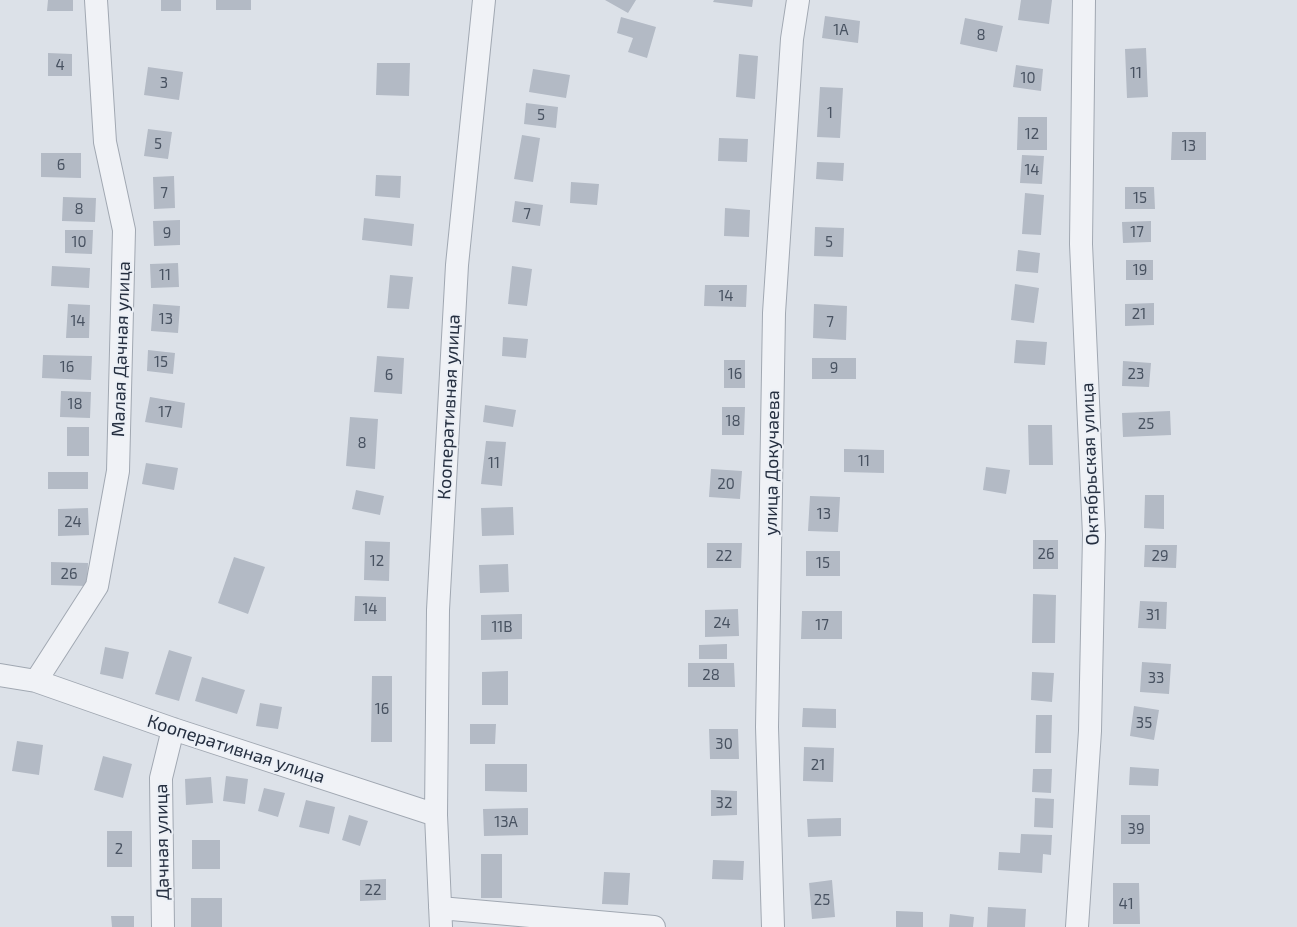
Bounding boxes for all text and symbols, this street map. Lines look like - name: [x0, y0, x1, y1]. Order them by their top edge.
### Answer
- house number: 1А: [833, 21, 849, 39]
- house number: 8: [976, 26, 986, 44]
- house number: 4: [55, 56, 65, 74]
- house number: 11: [1130, 64, 1142, 82]
- house number: 10: [1020, 69, 1036, 87]
- house number: 3: [160, 74, 168, 92]
- house number: 1: [827, 104, 833, 122]
- house number: 5: [537, 106, 545, 124]
- house number: 12: [1025, 125, 1039, 143]
- house number: 5: [154, 135, 162, 153]
- house number: 13: [1182, 137, 1196, 155]
- house number: 6: [57, 156, 65, 174]
- house number: 14: [1024, 161, 1040, 179]
- house number: 7: [160, 184, 168, 202]
- house number: 15: [1133, 189, 1147, 207]
- house number: 8: [74, 200, 84, 218]
- house number: 7: [523, 205, 531, 223]
- house number: 17: [1130, 223, 1144, 241]
- house number: 9: [163, 224, 171, 242]
- house number: 10: [71, 233, 87, 251]
- house number: 5: [825, 233, 833, 251]
- street label: Малая Дачная улица: [107, 261, 135, 437]
- house number: 19: [1133, 261, 1147, 279]
- house number: 11: [159, 266, 171, 284]
- house number: 14: [718, 287, 734, 305]
- house number: 21: [1132, 305, 1146, 323]
- house number: 13: [159, 310, 173, 328]
- house number: 14: [70, 312, 86, 330]
- house number: 7: [826, 313, 834, 331]
- street label: Кооперативная улица: [433, 314, 465, 500]
- house number: 15: [154, 353, 168, 371]
- house number: 16: [60, 358, 74, 376]
- house number: 9: [830, 359, 838, 377]
- house number: 16: [728, 365, 742, 383]
- house number: 23: [1128, 365, 1144, 383]
- house number: 6: [385, 366, 393, 384]
- street label: Октябрьская улица: [1076, 382, 1104, 546]
- street label: улица Докучаева: [760, 390, 784, 536]
- house number: 18: [67, 395, 83, 413]
- house number: 17: [158, 403, 172, 421]
- house number: 18: [725, 412, 741, 430]
- house number: 25: [1138, 415, 1154, 433]
- house number: 8: [357, 434, 367, 452]
- house number: 11: [858, 452, 870, 470]
- house number: 11: [488, 454, 500, 472]
- house number: 20: [717, 475, 735, 493]
- house number: 13: [817, 505, 831, 523]
- house number: 24: [64, 513, 82, 531]
- house number: 26: [1037, 545, 1055, 563]
- house number: 22: [716, 547, 732, 565]
- house number: 29: [1151, 547, 1169, 565]
- house number: 12: [370, 552, 384, 570]
- house number: 15: [816, 554, 830, 572]
- house number: 26: [60, 565, 78, 583]
- house number: 14: [362, 600, 378, 618]
- house number: 31: [1146, 606, 1160, 624]
- house number: 24: [713, 614, 731, 632]
- house number: 17: [815, 616, 829, 634]
- house number: 11В: [491, 618, 513, 636]
- house number: 28: [702, 666, 720, 684]
- house number: 33: [1148, 669, 1164, 687]
- house number: 16: [375, 700, 389, 718]
- street label: Кооперативная улица: [144, 710, 328, 788]
- house number: 35: [1136, 714, 1152, 732]
- house number: 30: [715, 735, 733, 753]
- house number: 21: [811, 756, 825, 774]
- street label: Дачная улица: [150, 784, 174, 900]
- house number: 32: [716, 794, 732, 812]
- house number: 13А: [494, 813, 518, 831]
- house number: 39: [1128, 820, 1144, 838]
- house number: 2: [115, 840, 123, 858]
- house number: 22: [365, 881, 381, 899]
- house number: 25: [814, 891, 830, 909]
- house number: 41: [1118, 895, 1134, 913]

